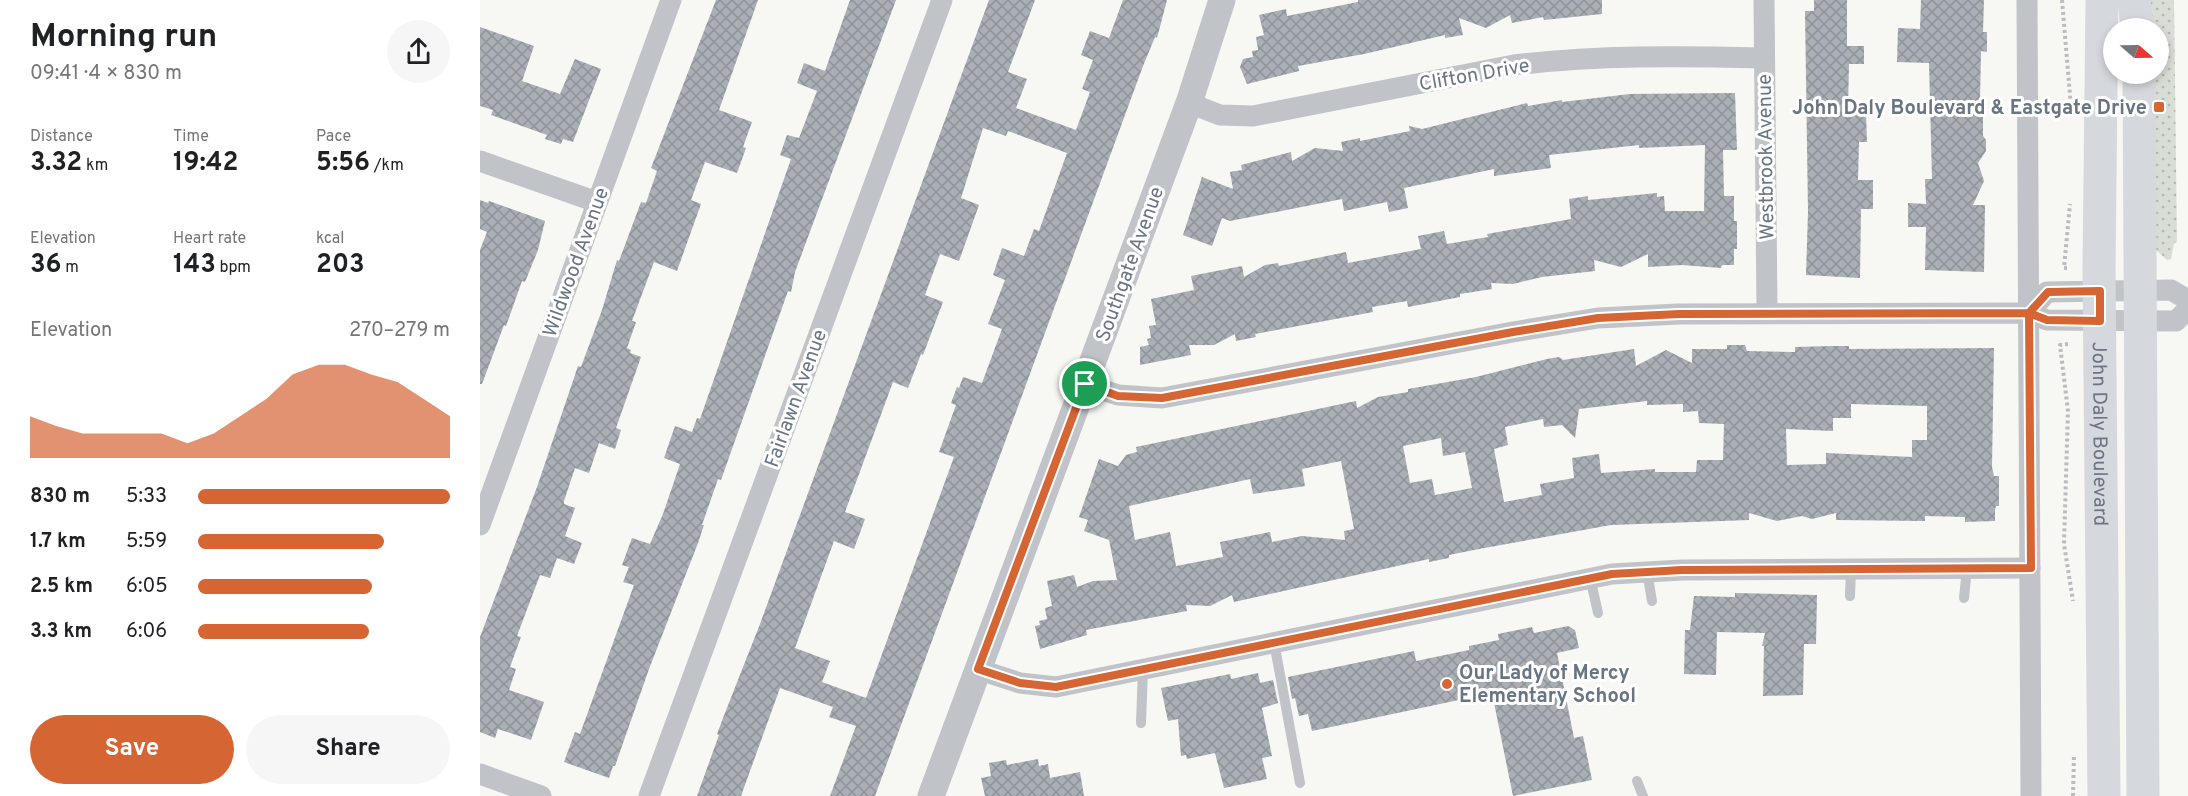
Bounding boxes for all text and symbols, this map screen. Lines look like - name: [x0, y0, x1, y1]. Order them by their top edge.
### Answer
- text: Morning run: [30, 17, 217, 59]
- north arrow: [2103, 18, 2169, 84]
- map controls: [2103, 18, 2169, 84]
- button: share: [387, 20, 450, 83]
- street label: Clifton Drive: [1417, 53, 1532, 98]
- text: 09:41 · 4 × 830 m: [30, 61, 182, 87]
- street label: Westbrook Avenue: [1753, 74, 1781, 240]
- place label: John Daly Boulevard & Eastgate Drive: [1792, 96, 2147, 122]
- marker: John Daly Boulevard & Eastgate Drive: [2152, 100, 2166, 114]
- text: Distance: [30, 127, 93, 147]
- text: Time: [173, 127, 209, 147]
- text: Pace: [316, 127, 351, 147]
- text: 3.32: [30, 147, 82, 180]
- text: 19:42: [173, 147, 238, 180]
- text: 5:56: [316, 147, 370, 180]
- text: km: [82, 156, 108, 176]
- text: /km: [370, 156, 404, 176]
- street label: Wildwood Avenue: [538, 184, 616, 341]
- street label: Southgate Avenue: [1091, 184, 1171, 346]
- text: Elevation: [30, 229, 96, 249]
- text: Heart rate: [173, 229, 246, 249]
- text: kcal: [316, 229, 344, 249]
- text: 36: [30, 249, 62, 282]
- text: 143: [173, 249, 216, 282]
- text: 203: [316, 249, 365, 282]
- text: m: [62, 258, 79, 278]
- text: bpm: [216, 258, 251, 278]
- text: Elevation: [30, 318, 112, 344]
- text: 270–279 m: [349, 318, 450, 344]
- street label: Fairlawn Avenue: [760, 326, 834, 471]
- street label: John Daly Boulevard: [2085, 342, 2112, 526]
- pin: [1059, 358, 1110, 409]
- icon: arrive: [1068, 367, 1101, 400]
- text: 830 m: [30, 484, 90, 510]
- text: 5:33: [126, 484, 167, 510]
- text: 1.7 km: [30, 529, 86, 555]
- text: 5:59: [126, 529, 167, 555]
- text: 2.5 km: [30, 574, 93, 600]
- text: 6:05: [126, 574, 168, 600]
- text: 3.3 km: [30, 619, 92, 645]
- text: 6:06: [126, 619, 167, 645]
- place label: Our Lady of Mercy Elementary School: [1459, 661, 1636, 710]
- marker: Our Lady of Mercy Elementary School: [1440, 677, 1454, 691]
- button: Save: [30, 715, 234, 784]
- button: Share: [246, 715, 450, 784]

